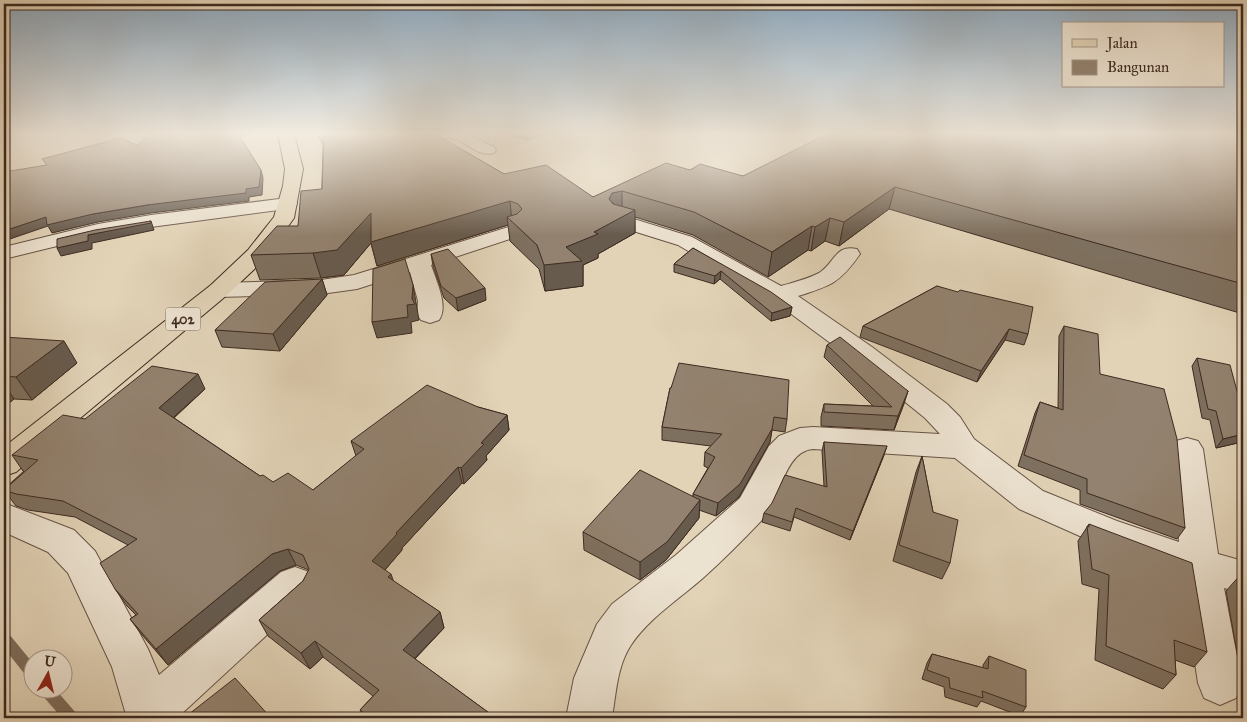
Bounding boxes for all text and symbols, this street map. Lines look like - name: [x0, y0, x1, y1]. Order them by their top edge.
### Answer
- legend: [1062, 22, 1224, 88]
- text: Jalan: [1105, 34, 1138, 53]
- text: Bangunan: [1107, 58, 1169, 76]
- road number: 402: [166, 308, 200, 330]
- north arrow: [22, 650, 72, 700]
- text: U: [43, 652, 57, 671]

